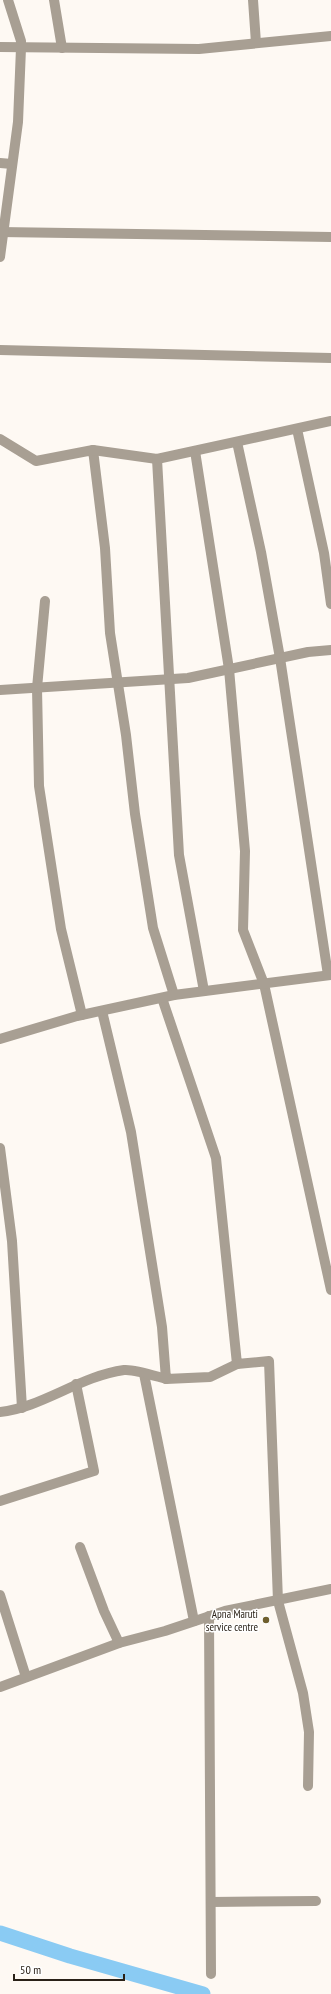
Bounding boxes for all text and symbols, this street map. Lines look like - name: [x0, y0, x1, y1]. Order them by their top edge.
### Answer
- place label: Apna Maruti service centre: [206, 1607, 258, 1634]
- marker: Apna Maruti service centre: [261, 1615, 271, 1625]
- scale bar: [14, 1956, 124, 1982]
- text: 50 m: [20, 1962, 41, 1977]

